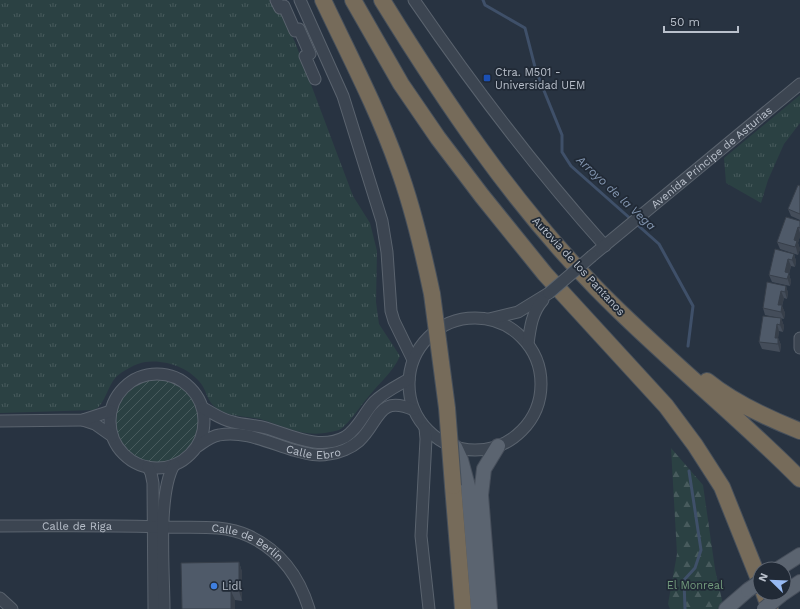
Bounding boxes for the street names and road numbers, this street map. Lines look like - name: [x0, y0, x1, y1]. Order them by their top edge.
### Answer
- street label: Avenida Príncipe de Asturias: [649, 104, 775, 211]
- street label: Autovía de los Pantanos: [530, 214, 628, 318]
- street label: Calle Ebro: [284, 442, 342, 462]
- street label: Calle de Riga: [42, 520, 112, 533]
- street label: Calle de Berlín: [211, 522, 286, 564]

